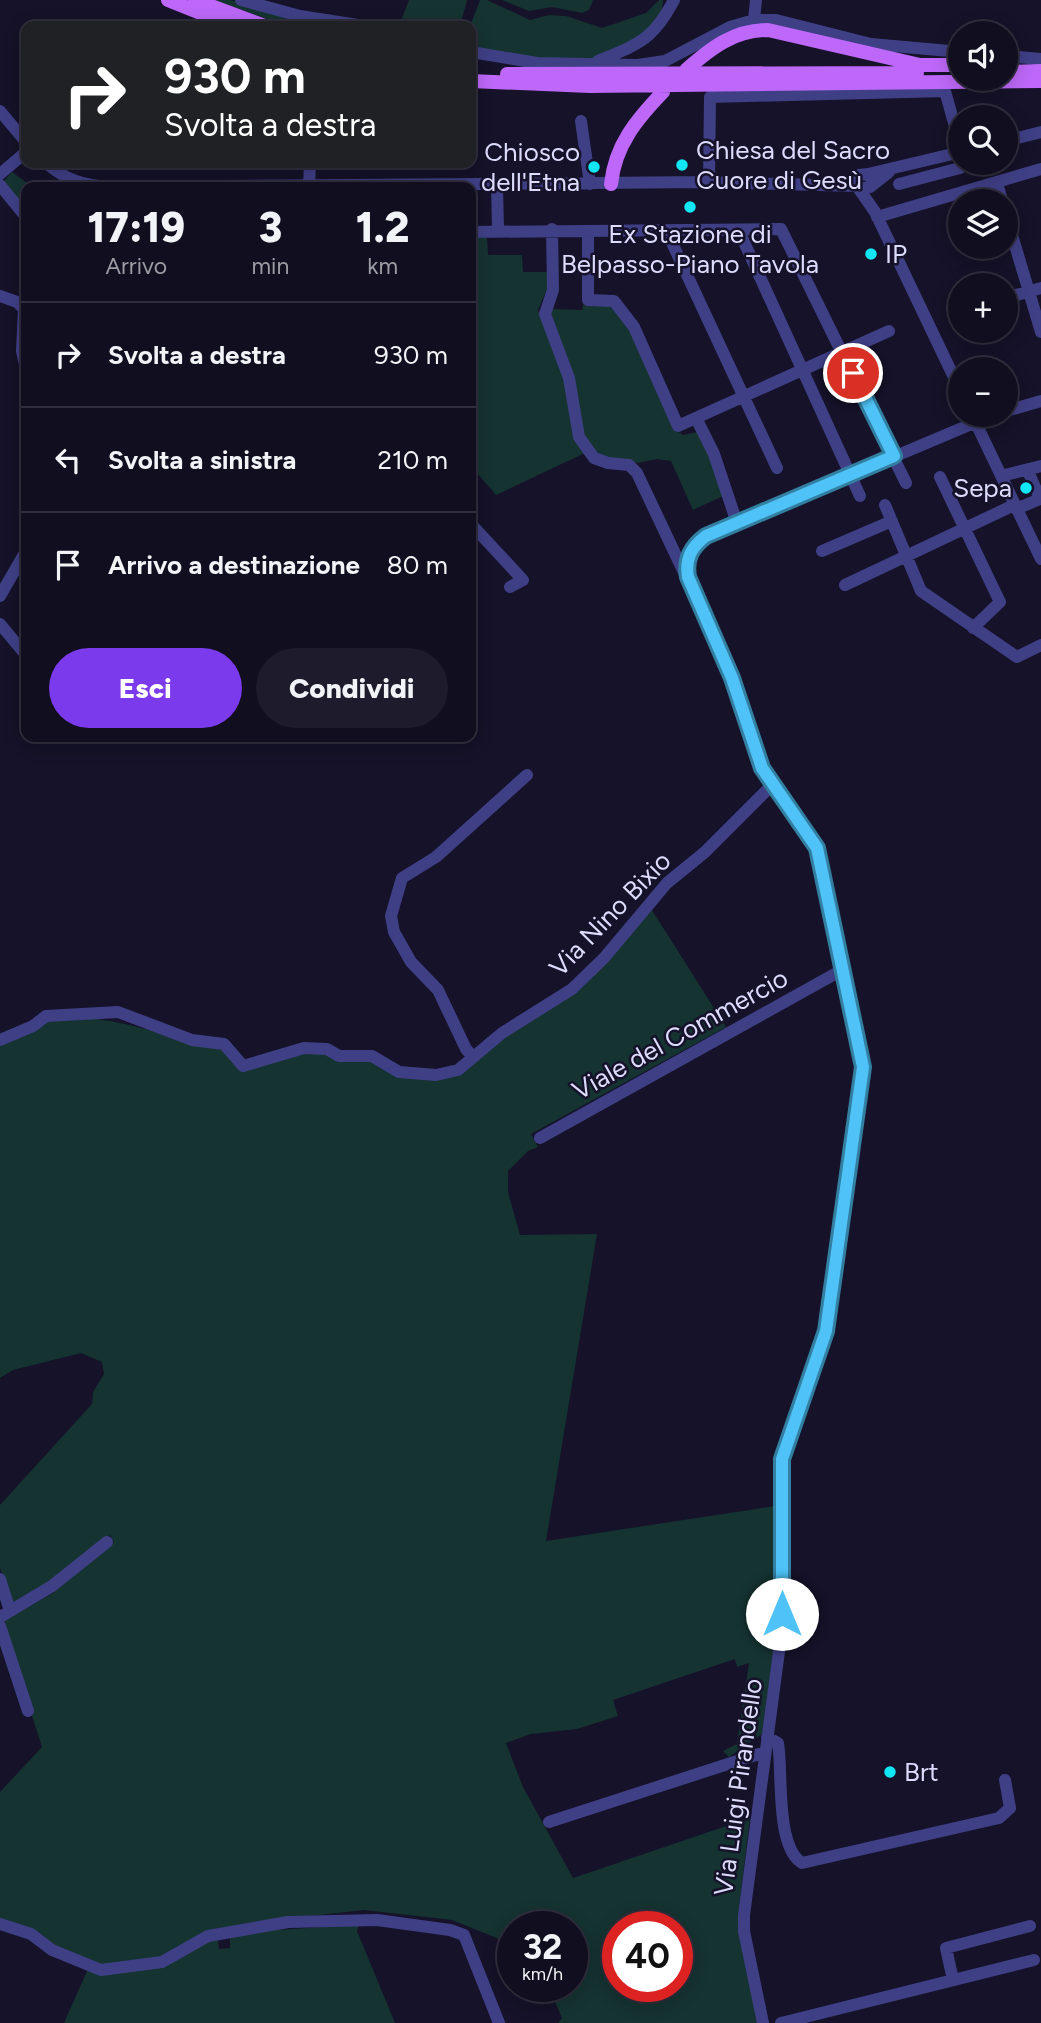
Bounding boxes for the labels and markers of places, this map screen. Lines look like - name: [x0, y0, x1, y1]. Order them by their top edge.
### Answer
- place label: Chiesa del Sacro Cuore di Gesù: [696, 134, 890, 196]
- place label: Chiosco dell'Etna: [481, 136, 580, 198]
- marker: Chiesa del Sacro Cuore di Gesù: [674, 157, 690, 173]
- marker: Chiosco dell'Etna: [586, 159, 602, 175]
- marker: Ex Stazione di Belpasso-Piano Tavola: [682, 199, 698, 215]
- place label: Ex Stazione di Belpasso-Piano Tavola: [561, 218, 819, 280]
- place label: IP: [885, 238, 907, 270]
- marker: IP: [863, 246, 879, 262]
- pin: [823, 343, 883, 403]
- place label: Sepa: [953, 472, 1012, 504]
- marker: Sepa: [1018, 480, 1034, 496]
- place label: Brt: [904, 1756, 939, 1788]
- marker: Brt: [882, 1764, 898, 1780]

